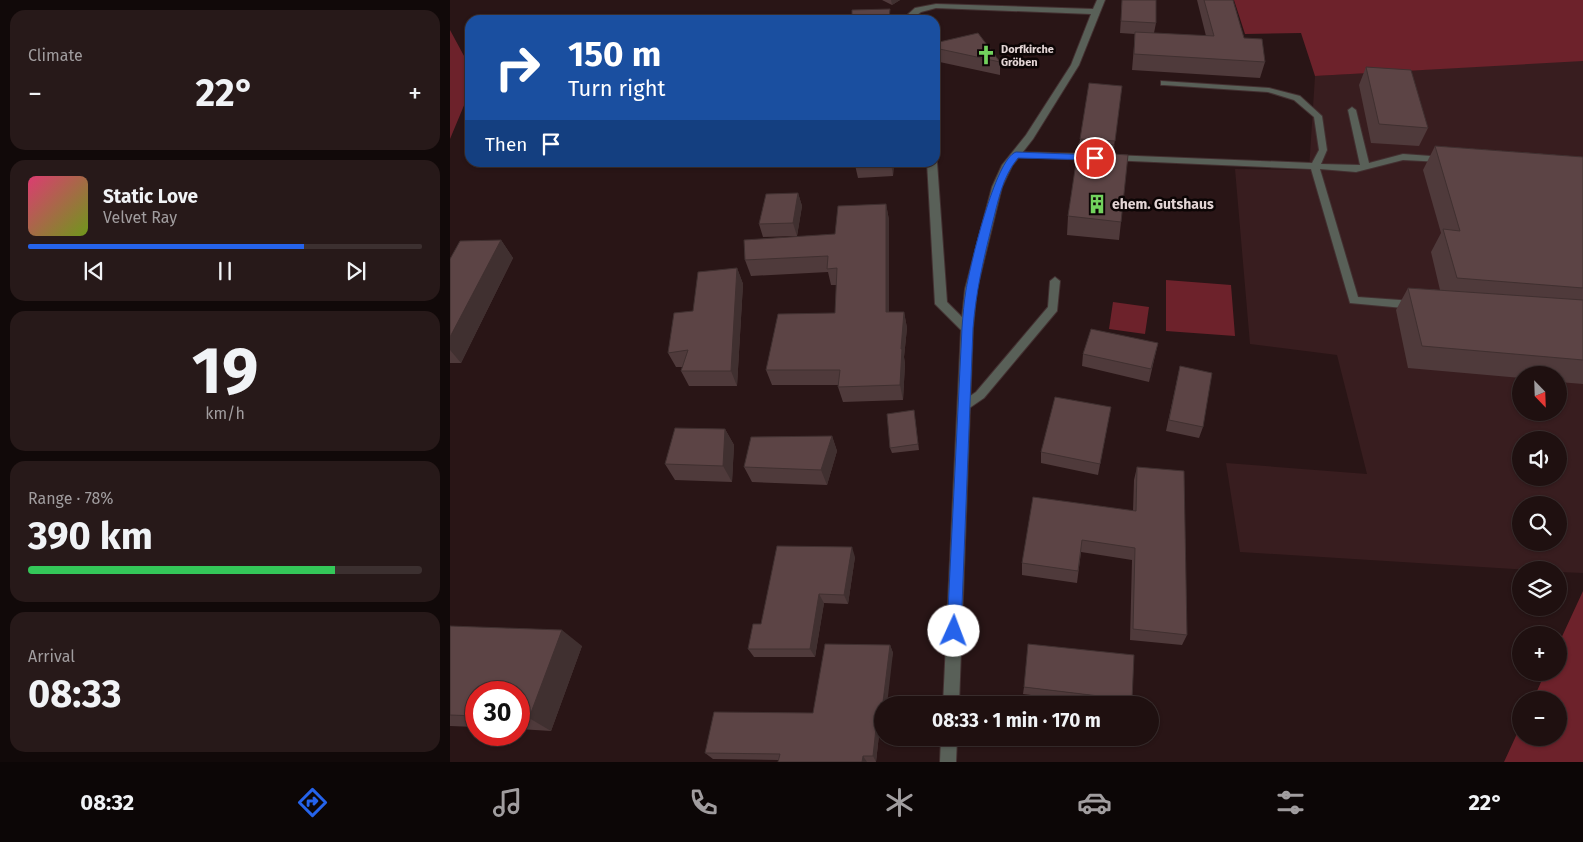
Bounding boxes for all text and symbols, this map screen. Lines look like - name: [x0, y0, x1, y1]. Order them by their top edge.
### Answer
- text: 150 m: [568, 33, 661, 75]
- icon: right: [485, 35, 550, 100]
- place label: Dorfkirche Gröben: [1001, 43, 1054, 69]
- church icon: Dorfkirche Gröben: [975, 44, 997, 66]
- text: Climate: [28, 46, 83, 65]
- text: 22°: [195, 70, 255, 116]
- text: Turn right: [568, 75, 665, 102]
- text: −: [28, 77, 42, 110]
- text: +: [408, 77, 422, 110]
- icon: arrive: [537, 130, 565, 158]
- text: Then: [485, 133, 527, 156]
- pin: [1074, 137, 1116, 179]
- icon: arrive: [1081, 144, 1109, 172]
- text: Static Love: [103, 185, 198, 208]
- building icon: ehem. Gutshaus: [1086, 193, 1108, 215]
- place label: ehem. Gutshaus: [1112, 196, 1214, 213]
- text: Velvet Ray: [103, 208, 177, 227]
- icon: previous: [80, 257, 108, 285]
- icon: pause: [211, 257, 239, 285]
- icon: next: [342, 257, 370, 285]
- text: 19: [192, 332, 258, 410]
- north arrow: [1512, 366, 1568, 421]
- map controls: [1512, 366, 1567, 746]
- text: km/h: [205, 404, 245, 423]
- button: sound: [1512, 431, 1567, 486]
- text: Range · 78%: [28, 489, 114, 508]
- button: search: [1512, 496, 1567, 551]
- text: 390 km: [28, 513, 153, 559]
- button: layers: [1512, 561, 1567, 616]
- position arrow: [927, 604, 979, 656]
- button: +: [1512, 626, 1567, 681]
- text: Arrival: [28, 647, 75, 666]
- text: 08:33: [28, 671, 122, 717]
- speed limit sign: 30: [465, 681, 530, 746]
- button: −: [1512, 691, 1567, 746]
- text: 08:33 · 1 min · 170 m: [932, 709, 1101, 732]
- icon: directions: [295, 785, 330, 820]
- icon: music: [490, 785, 525, 820]
- icon: phone: [686, 785, 721, 820]
- icon: climate: [882, 785, 917, 820]
- icon: car: [1077, 785, 1112, 820]
- icon: filters: [1273, 785, 1308, 820]
- text: 08:32: [80, 789, 134, 816]
- text: 22°: [1468, 789, 1503, 816]

